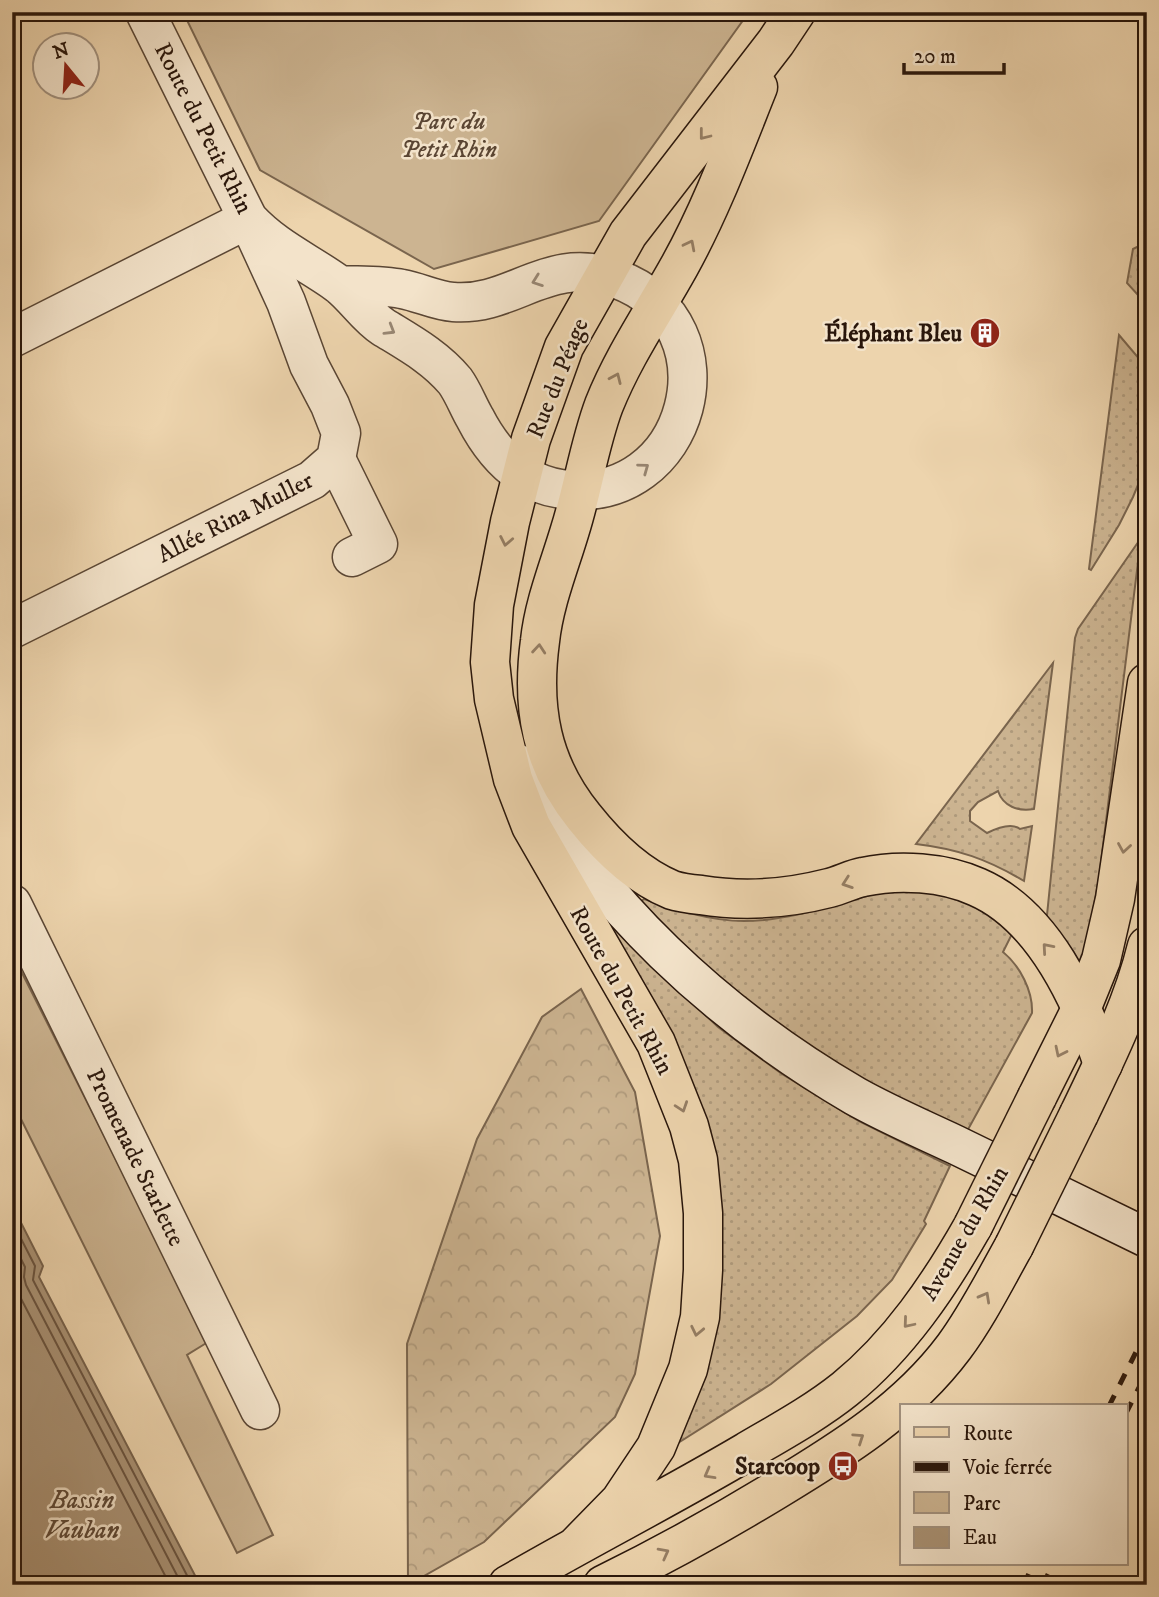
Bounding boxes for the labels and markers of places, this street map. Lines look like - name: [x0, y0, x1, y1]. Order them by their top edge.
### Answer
- building icon: Éléphant Bleu: [968, 316, 1002, 350]
- place label: Éléphant Bleu: [824, 318, 962, 349]
- bus stop icon: Starcoop: [826, 1449, 860, 1483]
- place label: Starcoop: [735, 1452, 820, 1482]

